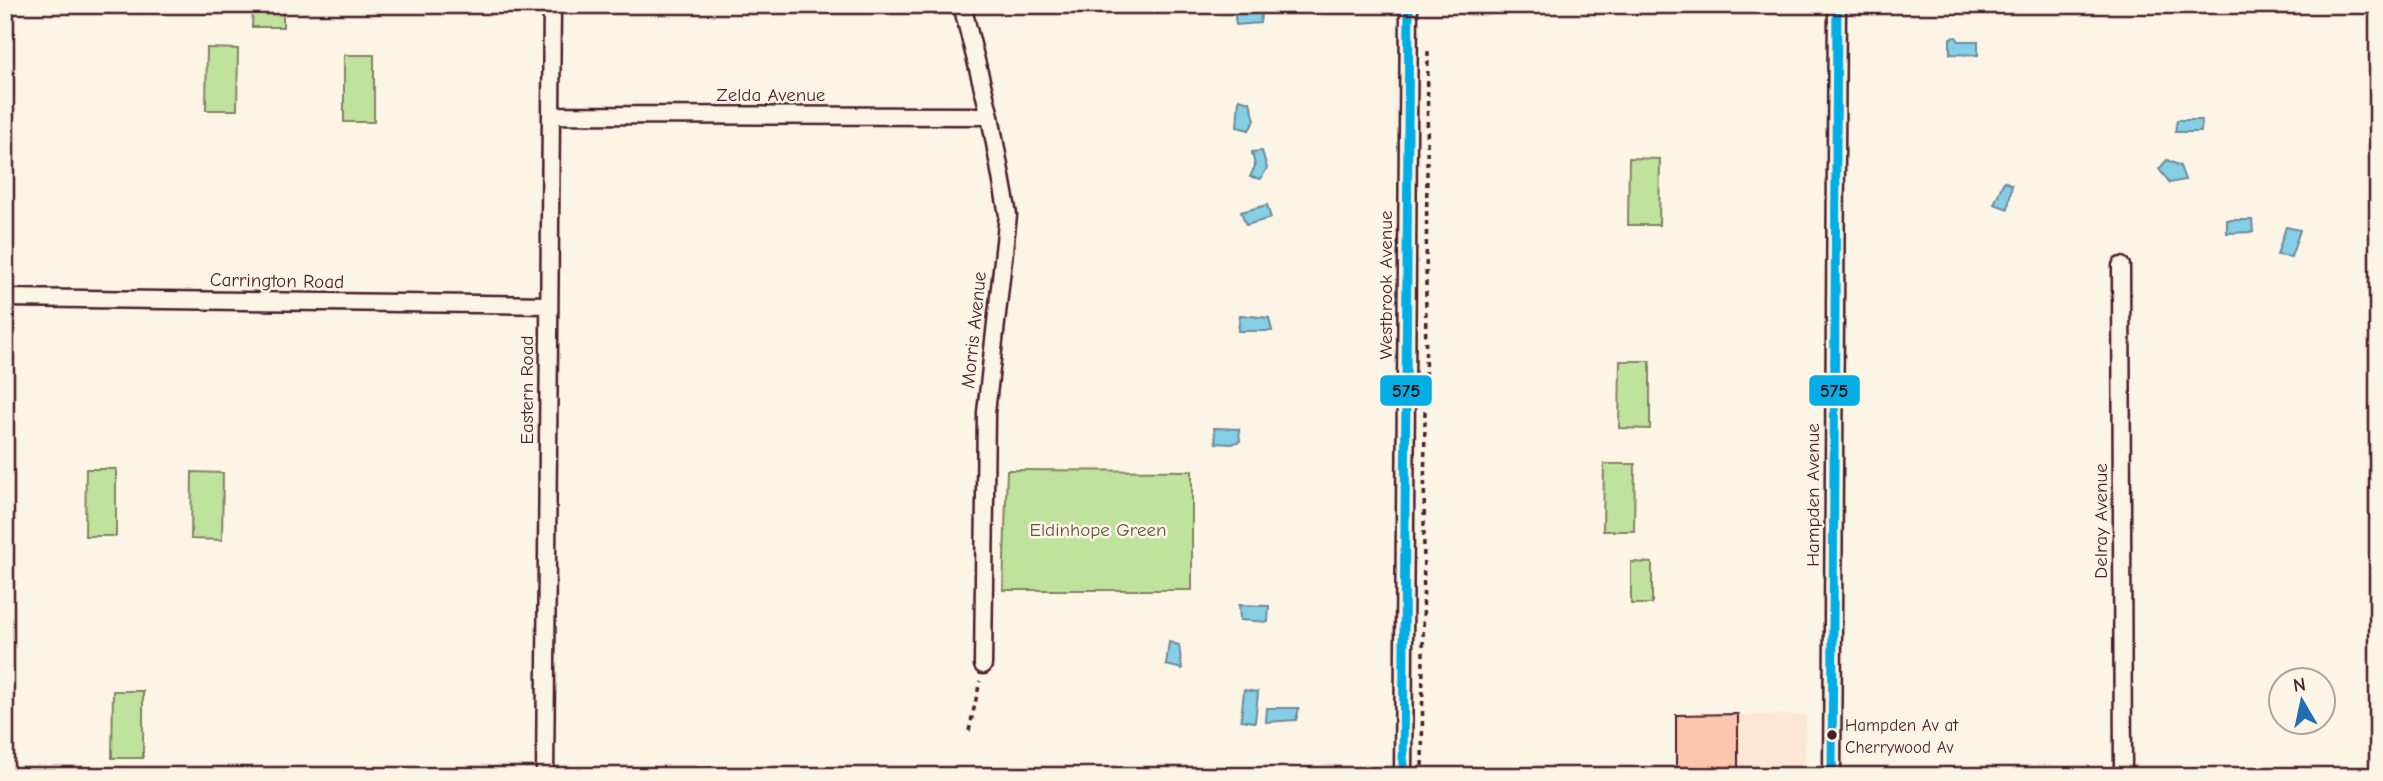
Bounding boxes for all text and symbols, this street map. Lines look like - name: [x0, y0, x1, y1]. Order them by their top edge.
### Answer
- street label: Zelda Avenue: [717, 84, 825, 106]
- street label: Westbrook Avenue: [1375, 211, 1397, 359]
- street label: Carrington Road: [210, 269, 344, 293]
- street label: Morris Avenue: [957, 270, 991, 390]
- street label: Eastern Road: [516, 336, 538, 444]
- line badge: 575: [1379, 374, 1433, 407]
- line badge: 575: [1808, 374, 1861, 407]
- text: 575: [1392, 380, 1420, 402]
- text: 575: [1820, 380, 1848, 402]
- street label: Hampden Avenue: [1802, 423, 1824, 567]
- street label: Delray Avenue: [2090, 463, 2112, 579]
- park label: Eldinhope Green: [1029, 519, 1167, 541]
- north arrow: [2268, 666, 2338, 736]
- text: N: [2292, 673, 2307, 697]
- place label: Hampden Av at Cherrywood Av: [1845, 716, 1959, 757]
- marker: Hampden Av at Cherrywood Av: [1825, 728, 1839, 742]

